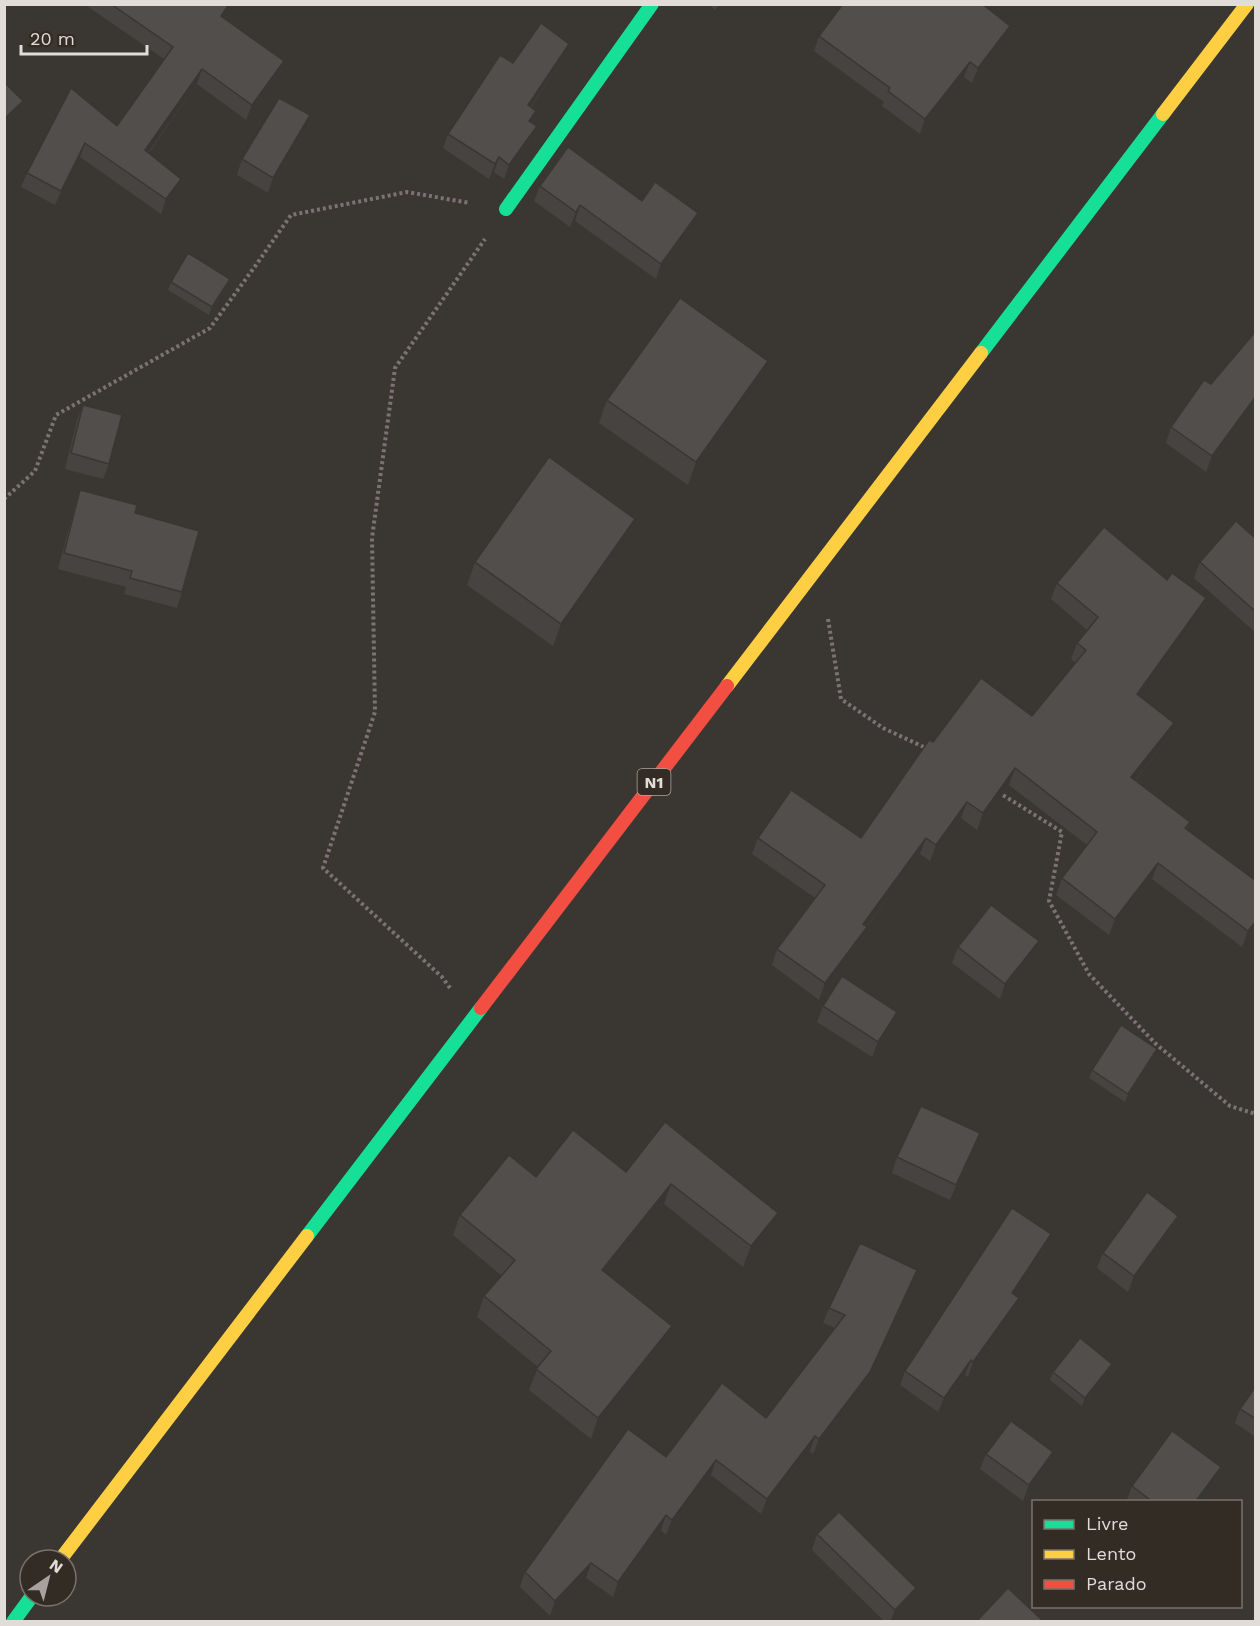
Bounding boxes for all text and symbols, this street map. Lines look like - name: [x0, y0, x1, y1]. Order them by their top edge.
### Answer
- scale bar: [21, 18, 147, 56]
- text: 20 m: [30, 28, 75, 49]
- road number: N1: [638, 769, 670, 795]
- legend: [1032, 1500, 1242, 1608]
- text: Livre: [1086, 1513, 1128, 1534]
- text: Lento: [1086, 1543, 1136, 1564]
- north arrow: [18, 1548, 78, 1608]
- text: N: [46, 1555, 67, 1577]
- text: Parado: [1086, 1573, 1147, 1594]

